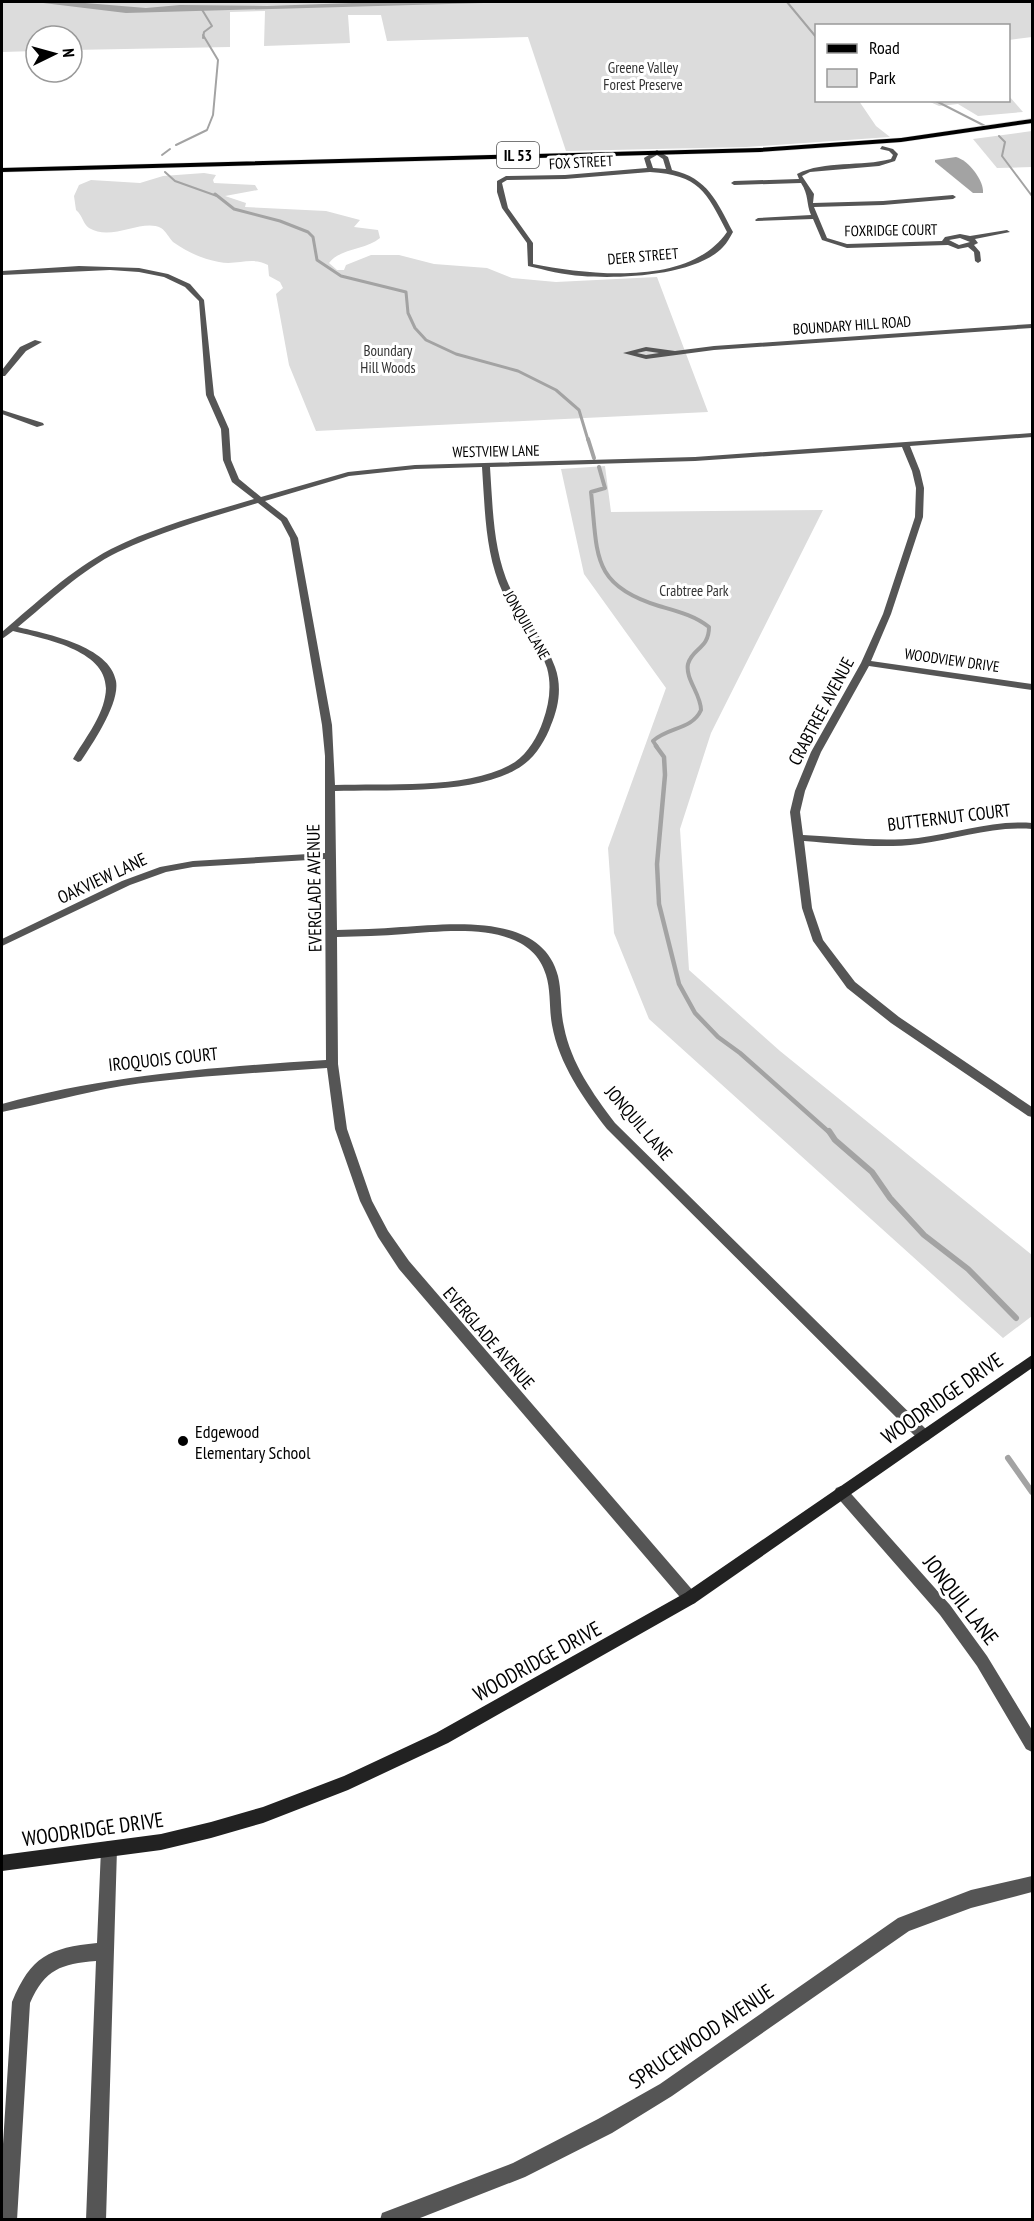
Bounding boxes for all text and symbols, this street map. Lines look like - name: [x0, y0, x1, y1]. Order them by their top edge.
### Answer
- north arrow: [24, 24, 84, 84]
- legend: [815, 24, 1010, 102]
- text: Road: [869, 36, 900, 59]
- text: N: [59, 48, 79, 58]
- park label: Greene Valley Forest Preserve: [603, 58, 683, 94]
- text: Park: [869, 66, 896, 89]
- road number: IL 53: [497, 142, 539, 168]
- street label: FOX STREET: [548, 151, 614, 173]
- street label: FOXRIDGE COURT: [844, 220, 938, 240]
- street label: DEER STREET: [607, 243, 679, 269]
- street label: BOUNDARY HILL ROAD: [792, 311, 912, 339]
- park label: Boundary Hill Woods: [360, 341, 416, 377]
- street label: WESTVIEW LANE: [452, 441, 540, 461]
- park label: Crabtree Park: [659, 581, 729, 600]
- street label: JONQUIL LANE: [499, 586, 554, 663]
- street label: WOODVIEW DRIVE: [903, 644, 1001, 676]
- street label: CRABTREE AVENUE: [783, 653, 859, 769]
- street label: BUTTERNUT COURT: [886, 798, 1012, 836]
- street label: EVERGLADE AVENUE: [301, 824, 327, 952]
- street label: OAKVIEW LANE: [54, 847, 150, 909]
- street label: IROQUOIS COURT: [107, 1042, 219, 1076]
- street label: JONQUIL LANE: [600, 1080, 678, 1165]
- street label: EVERGLADE AVENUE: [438, 1282, 540, 1394]
- street label: WOODRIDGE DRIVE: [876, 1346, 1008, 1450]
- place label: Edgewood Elementary School: [195, 1420, 311, 1464]
- marker: Edgewood Elementary School: [176, 1434, 190, 1448]
- street label: JONQUIL LANE: [917, 1549, 1005, 1650]
- street label: WOODRIDGE DRIVE: [468, 1615, 606, 1707]
- street label: WOODRIDGE DRIVE: [21, 1806, 165, 1852]
- street label: SPRUCEWOOD AVENUE: [623, 1978, 779, 2094]

